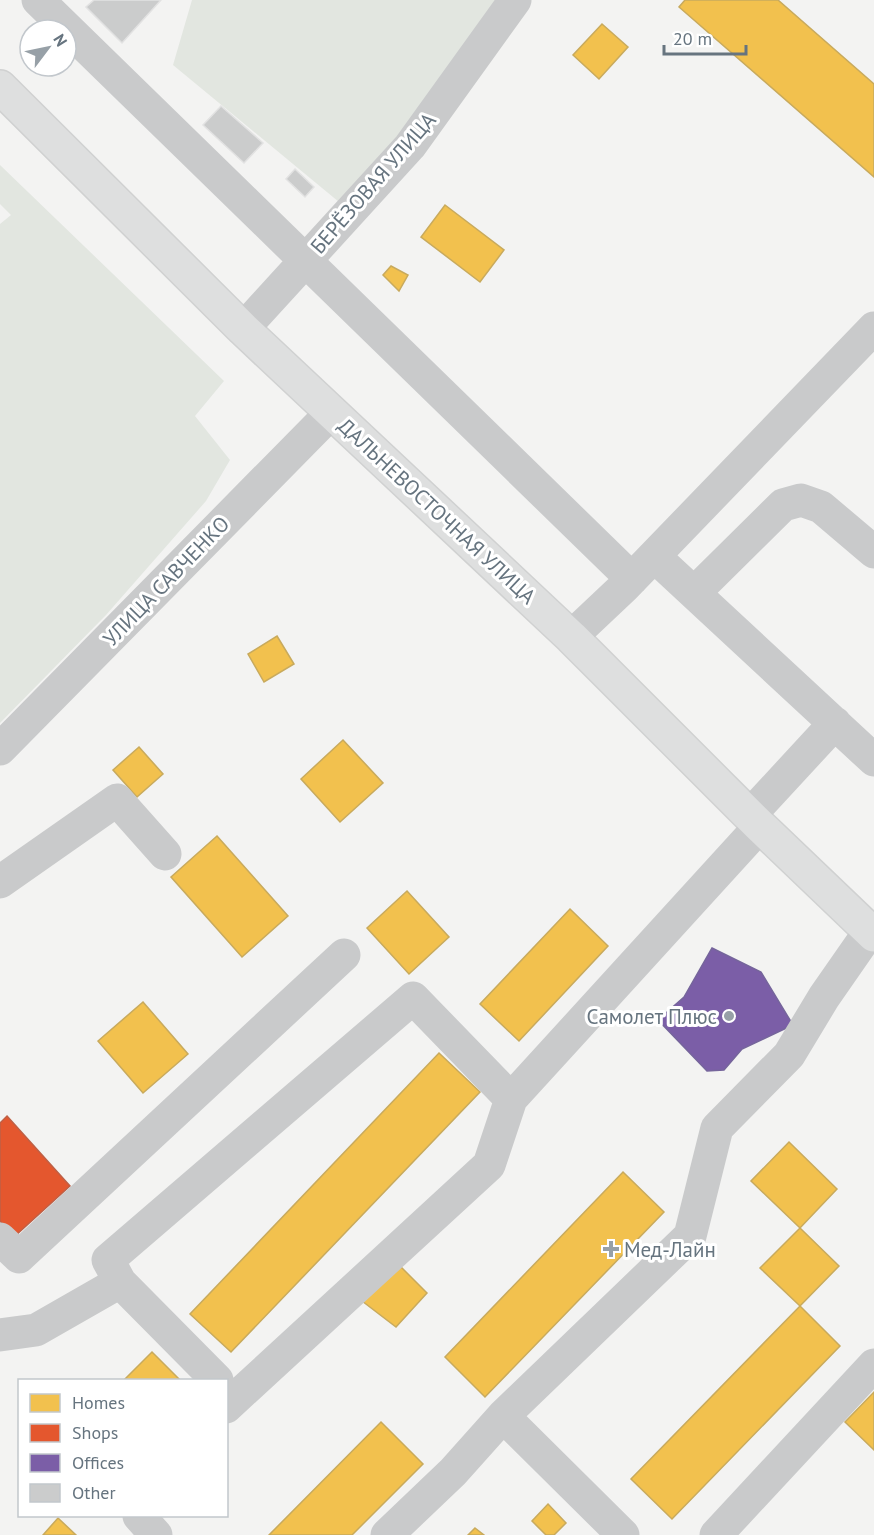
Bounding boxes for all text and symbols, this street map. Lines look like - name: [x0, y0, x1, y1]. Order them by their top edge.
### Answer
- north arrow: [18, 18, 78, 78]
- scale bar: [664, 18, 746, 56]
- text: 20 m: [673, 27, 712, 50]
- text: N: [49, 30, 72, 50]
- street label: БЕРЁЗОВАЯ УЛИЦА: [304, 106, 442, 259]
- street label: ДАЛЬНЕВОСТОЧНАЯ УЛИЦА: [332, 412, 542, 610]
- street label: УЛИЦА САВЧЕНКО: [97, 510, 235, 652]
- place label: Самолет Плюс: [586, 1003, 717, 1030]
- marker: Самолет Плюс: [722, 1009, 736, 1023]
- place label: Мед-Лайн: [624, 1236, 716, 1263]
- marker: Мед-Лайн: [602, 1240, 620, 1258]
- legend: [18, 1379, 228, 1517]
- text: Homes: [72, 1391, 125, 1414]
- text: Shops: [72, 1421, 118, 1444]
- text: Offices: [72, 1451, 124, 1474]
- text: Other: [72, 1481, 116, 1504]

